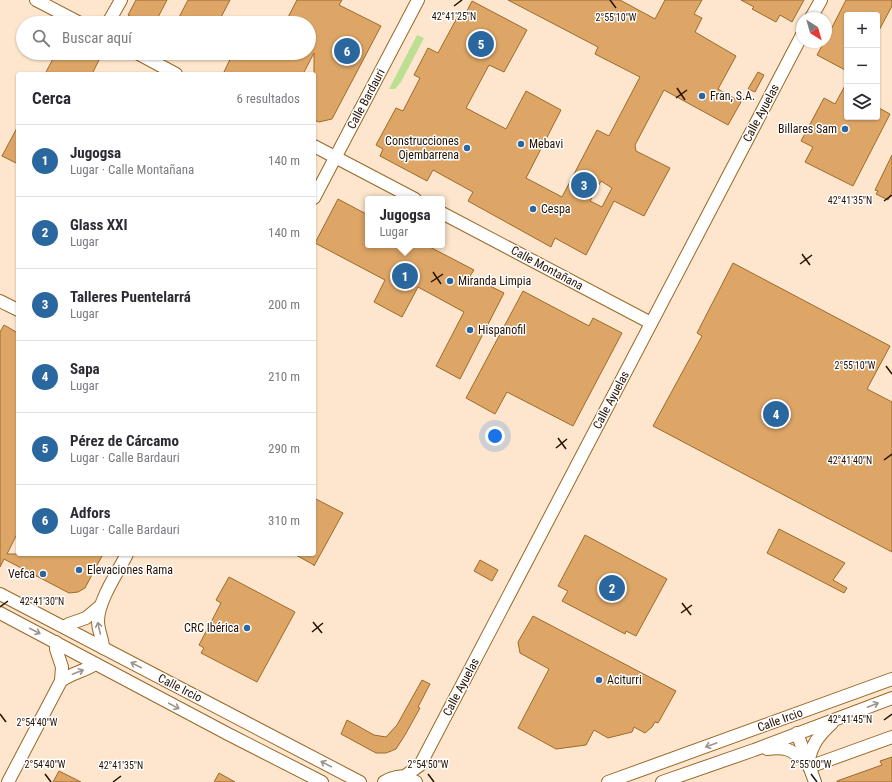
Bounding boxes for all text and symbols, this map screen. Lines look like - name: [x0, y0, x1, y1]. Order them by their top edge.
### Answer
- text: 42°41'25"N: [432, 11, 476, 22]
- text: 2°55'10"W: [596, 12, 637, 23]
- north arrow: [796, 12, 832, 48]
- map controls: [844, 12, 880, 120]
- button: +: [844, 12, 880, 48]
- search box: [16, 16, 316, 60]
- icon: search: [30, 27, 52, 49]
- text: Buscar aquí: [62, 29, 132, 47]
- pin: 5: [468, 29, 494, 59]
- pin: 6: [334, 36, 360, 66]
- button: −: [844, 48, 880, 84]
- street label: Calle Bardauri: [344, 66, 388, 132]
- street label: Calle Ayuelas: [740, 82, 782, 144]
- button: layers: [844, 84, 880, 120]
- text: Cerca: [32, 88, 71, 108]
- place label: Fran, S.A.: [710, 89, 755, 103]
- text: 6 resultados: [236, 91, 300, 106]
- marker: Fran, S.A.: [697, 91, 707, 101]
- place label: Billares Sam: [778, 122, 837, 136]
- marker: Billares Sam: [840, 124, 850, 134]
- place label: Construcciones Ojembarrena: [385, 134, 459, 162]
- place label: Mebavi: [529, 137, 563, 151]
- marker: Mebavi: [516, 139, 526, 149]
- marker: Construcciones Ojembarrena: [462, 143, 472, 153]
- text: Jugogsa: [70, 144, 121, 162]
- text: 1: [42, 153, 48, 168]
- text: 140 m: [268, 153, 300, 168]
- text: Lugar · Calle Montañana: [70, 162, 194, 177]
- pin: 3: [571, 170, 597, 200]
- text: 42°41'35"N: [828, 195, 872, 206]
- popup: [365, 196, 445, 248]
- place label: Cespa: [541, 202, 571, 216]
- marker: Cespa: [528, 204, 538, 214]
- text: Jugogsa: [379, 206, 431, 224]
- text: Glass XXI: [70, 216, 128, 234]
- text: Lugar: [379, 224, 408, 239]
- text: 2: [42, 225, 48, 240]
- text: 140 m: [268, 225, 300, 240]
- text: Lugar: [70, 234, 99, 249]
- street label: Calle Montañana: [508, 243, 586, 293]
- pin: 1: [392, 261, 418, 291]
- place label: Miranda Limpia: [458, 274, 531, 288]
- marker: Miranda Limpia: [445, 276, 455, 286]
- text: Talleres Puentelarrá: [70, 288, 191, 306]
- text: 3: [42, 297, 48, 312]
- text: 200 m: [268, 297, 300, 312]
- text: Lugar: [70, 306, 99, 321]
- place label: Hispanofil: [478, 323, 526, 337]
- marker: Hispanofil: [465, 325, 475, 335]
- text: Sapa: [70, 360, 100, 378]
- text: 2°55'10"W: [835, 360, 876, 371]
- text: 4: [42, 369, 48, 384]
- text: 210 m: [268, 369, 300, 384]
- street label: Calle Ayuelas: [590, 369, 632, 431]
- text: Lugar: [70, 378, 99, 393]
- pin: 4: [763, 399, 789, 429]
- your location: [485, 426, 505, 446]
- text: Pérez de Cárcamo: [70, 432, 179, 450]
- text: 5: [42, 441, 48, 456]
- text: 290 m: [268, 441, 300, 456]
- text: Lugar · Calle Bardauri: [70, 450, 180, 465]
- text: 42°41'40"N: [828, 455, 872, 466]
- text: Adfors: [70, 504, 111, 522]
- text: 6: [42, 513, 48, 528]
- text: 310 m: [268, 513, 300, 528]
- text: Lugar · Calle Bardauri: [70, 522, 180, 537]
- place label: Elevaciones Rama: [87, 563, 173, 577]
- marker: Elevaciones Rama: [74, 565, 84, 575]
- place label: Vefca: [8, 567, 35, 581]
- marker: Vefca: [38, 569, 48, 579]
- pin: 2: [599, 573, 625, 603]
- text: 42°41'30"N: [20, 596, 64, 607]
- place label: CRC Ibérica: [184, 621, 239, 635]
- one-way arrow: [95, 622, 103, 635]
- marker: CRC Ibérica: [242, 623, 252, 633]
- one-way arrow: [28, 628, 40, 635]
- street label: Calle Ayuelas: [440, 656, 482, 718]
- one-way arrow: [130, 660, 142, 668]
- one-way arrow: [72, 667, 84, 675]
- street label: Calle Ircio: [156, 671, 204, 705]
- place label: Aciturri: [607, 673, 642, 687]
- marker: Aciturri: [594, 675, 604, 685]
- one-way arrow: [867, 701, 879, 709]
- one-way arrow: [168, 702, 180, 710]
- street label: Calle Ircio: [755, 705, 805, 735]
- text: 42°41'45"N: [828, 714, 872, 725]
- text: 2°54'40"W: [17, 717, 58, 728]
- one-way arrow: [705, 741, 717, 749]
- text: 2°54'40"W: [25, 759, 66, 770]
- one-way arrow: [320, 759, 332, 767]
- text: 2°54'50"W: [408, 759, 449, 770]
- text: 2°55'00"W: [791, 759, 832, 770]
- text: 42°41'35"N: [99, 760, 143, 771]

